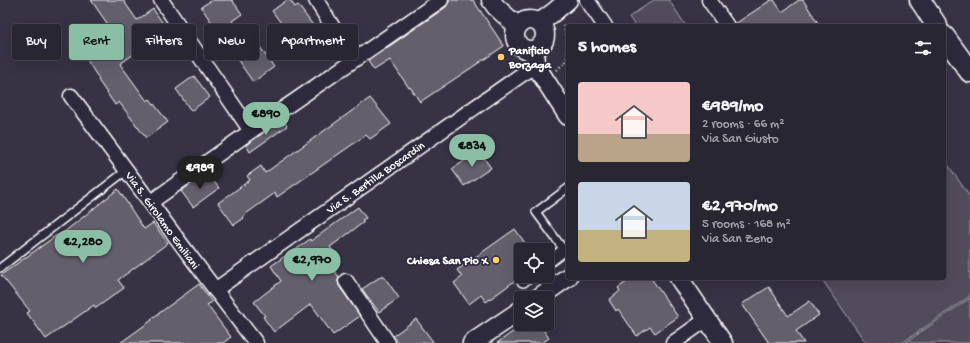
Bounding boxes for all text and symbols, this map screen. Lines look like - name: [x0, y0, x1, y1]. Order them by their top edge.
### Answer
- chip: Buy: [12, 24, 61, 60]
- chip: Rent: [69, 24, 124, 60]
- chip: Filters: [132, 24, 196, 60]
- chip: New: [204, 24, 259, 60]
- chip: Apartment: [267, 24, 358, 60]
- icon: filters: [912, 37, 934, 59]
- text: 5 homes: [578, 38, 636, 58]
- place label: Panificio Borzaga: [508, 45, 552, 73]
- marker: Panificio Borzaga: [496, 52, 506, 62]
- text: €989/mo: [702, 97, 763, 117]
- icon: home: [610, 98, 658, 146]
- pin: €890: [242, 102, 290, 136]
- text: €890: [252, 107, 280, 122]
- text: 2 rooms · 66 m²: [702, 117, 784, 132]
- text: Via San Giusto: [702, 132, 779, 147]
- pin: €834: [448, 134, 496, 168]
- street label: Via S. Bertilla Boscardin: [323, 139, 428, 218]
- text: €834: [458, 139, 486, 154]
- pin: €989: [176, 156, 224, 190]
- text: €989: [186, 161, 214, 176]
- street label: Via S. Girolamo Emiliani: [121, 169, 202, 273]
- text: €2,970/mo: [702, 197, 778, 217]
- icon: home: [610, 198, 658, 246]
- text: 5 rooms · 168 m²: [702, 217, 791, 232]
- pin: €2,280: [50, 230, 116, 264]
- text: Via San Zeno: [702, 232, 773, 247]
- text: €2,280: [63, 235, 103, 250]
- map controls: [514, 243, 554, 331]
- button: locate: [514, 243, 554, 283]
- pin: €2,970: [279, 248, 345, 282]
- text: €2,970: [293, 253, 331, 268]
- place label: Chiesa San Pio X: [406, 255, 489, 269]
- marker: Chiesa San Pio X: [491, 255, 501, 265]
- button: layers: [514, 291, 554, 331]

